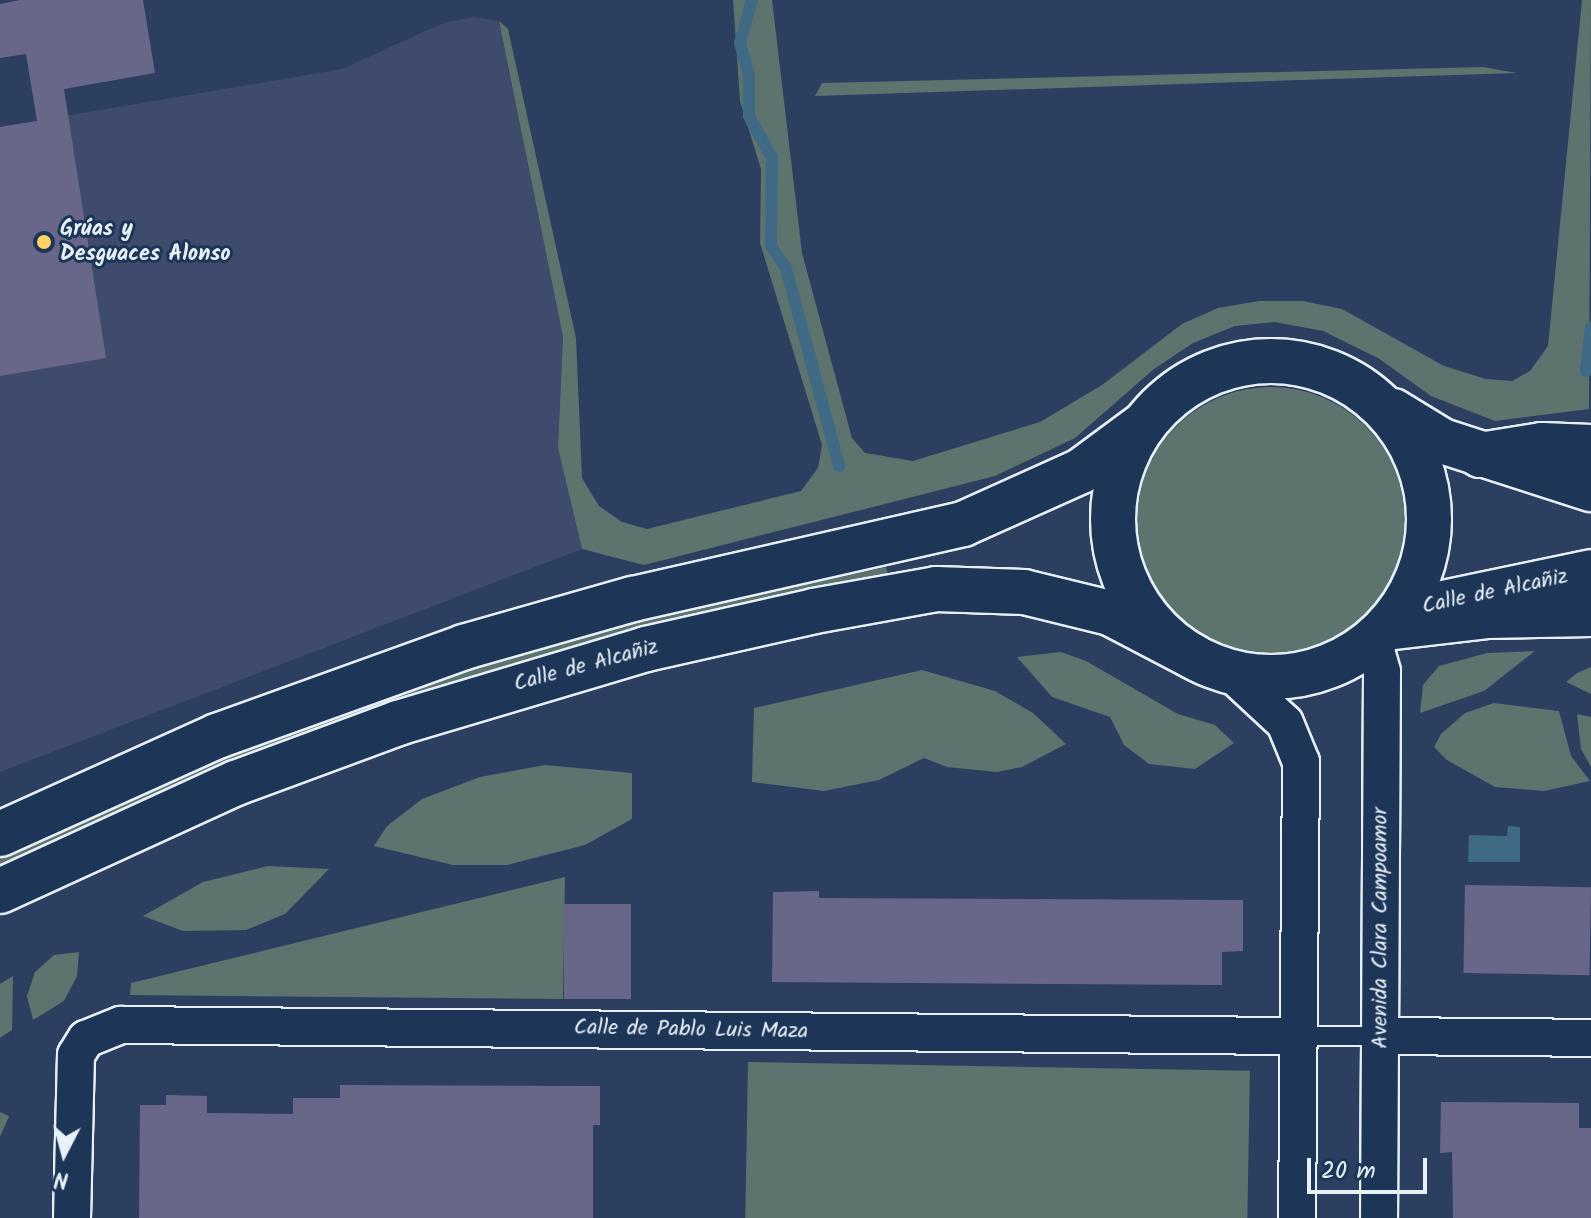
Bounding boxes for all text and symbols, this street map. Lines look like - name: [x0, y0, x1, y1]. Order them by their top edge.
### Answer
- place label: Grúas y Desguaces Alonso: [60, 216, 231, 268]
- marker: Grúas y Desguaces Alonso: [35, 233, 53, 251]
- street label: Calle de Alcañiz: [1420, 564, 1570, 620]
- street label: Calle de Alcañiz: [511, 634, 661, 698]
- street label: Avenida Clara Campoamor: [1368, 807, 1394, 1049]
- street label: Calle de Pablo Luis Maza: [574, 1015, 808, 1045]
- north arrow: [24, 1114, 104, 1194]
- scale bar: [1311, 1142, 1431, 1192]
- text: 20 m: [1321, 1152, 1376, 1191]
- text: N: [53, 1160, 70, 1196]

